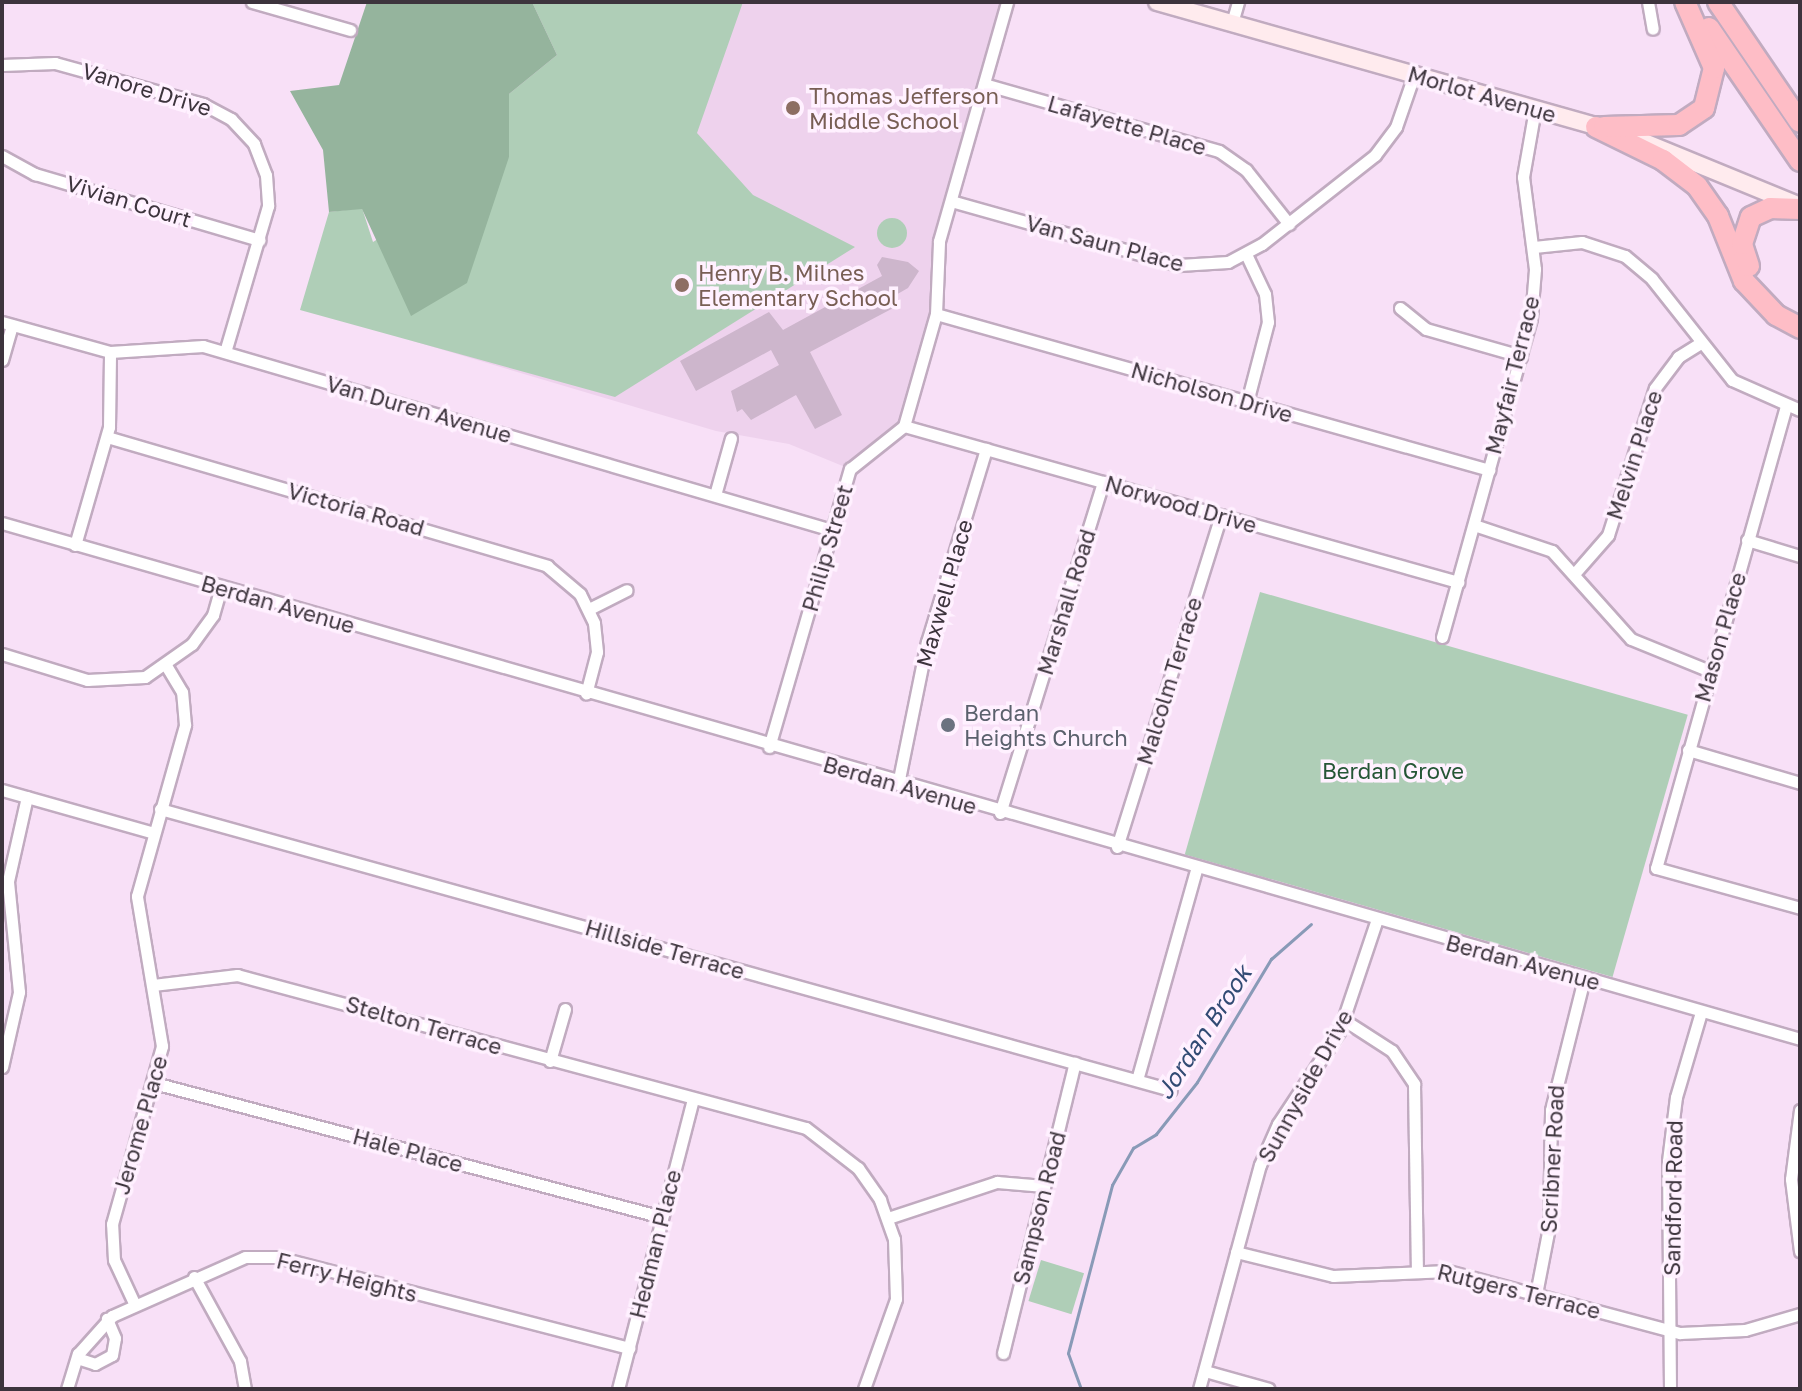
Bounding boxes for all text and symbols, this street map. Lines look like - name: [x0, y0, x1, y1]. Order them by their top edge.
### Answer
- street label: Vanore Drive: [79, 57, 215, 121]
- street label: Morlot Avenue: [1405, 60, 1559, 128]
- place label: Thomas Jefferson Middle School: [809, 82, 999, 134]
- street label: Lafayette Place: [1045, 90, 1209, 160]
- marker: Thomas Jefferson Middle School: [784, 99, 802, 117]
- street label: Vivian Court: [63, 169, 195, 233]
- street label: Van Saun Place: [1023, 209, 1187, 277]
- place label: Henry B. Milnes Elementary School: [698, 259, 898, 310]
- marker: Henry B. Milnes Elementary School: [673, 276, 691, 294]
- street label: Mayfair Terrace: [1480, 293, 1544, 457]
- street label: Nicholson Drive: [1128, 356, 1296, 428]
- street label: Van Duren Avenue: [323, 370, 515, 448]
- street label: Melvin Place: [1601, 387, 1667, 523]
- street label: Norwood Drive: [1102, 470, 1260, 538]
- street label: Victoria Road: [285, 477, 427, 541]
- street label: Philip Street: [796, 481, 858, 615]
- street label: Maxwell Place: [910, 516, 978, 670]
- street label: Marshall Road: [1031, 526, 1101, 678]
- street label: Berdan Avenue: [198, 569, 358, 639]
- street label: Mason Place: [1689, 569, 1751, 705]
- street label: Malcolm Terrace: [1131, 594, 1207, 768]
- place label: Berdan Heights Church: [964, 699, 1128, 750]
- marker: Berdan Heights Church: [939, 716, 957, 734]
- street label: Berdan Avenue: [820, 750, 980, 820]
- park label: Berdan Grove: [1322, 758, 1464, 784]
- street label: Hillside Terrace: [582, 914, 748, 984]
- street label: Berdan Avenue: [1443, 929, 1603, 995]
- water label: Jordan Brook: [1149, 960, 1257, 1104]
- street label: Stelton Terrace: [343, 990, 505, 1060]
- street label: Sunnyside Drive: [1252, 1005, 1358, 1167]
- street label: Jerome Place: [108, 1053, 172, 1197]
- street label: Scribner Road: [1535, 1084, 1569, 1234]
- street label: Sandford Road: [1658, 1120, 1688, 1276]
- street label: Hale Place: [350, 1123, 466, 1177]
- street label: Sampson Road: [1007, 1128, 1071, 1288]
- street label: Hedman Place: [624, 1167, 686, 1321]
- street label: Ferry Heights: [274, 1247, 420, 1307]
- street label: Rutgers Terrace: [1435, 1258, 1603, 1324]

